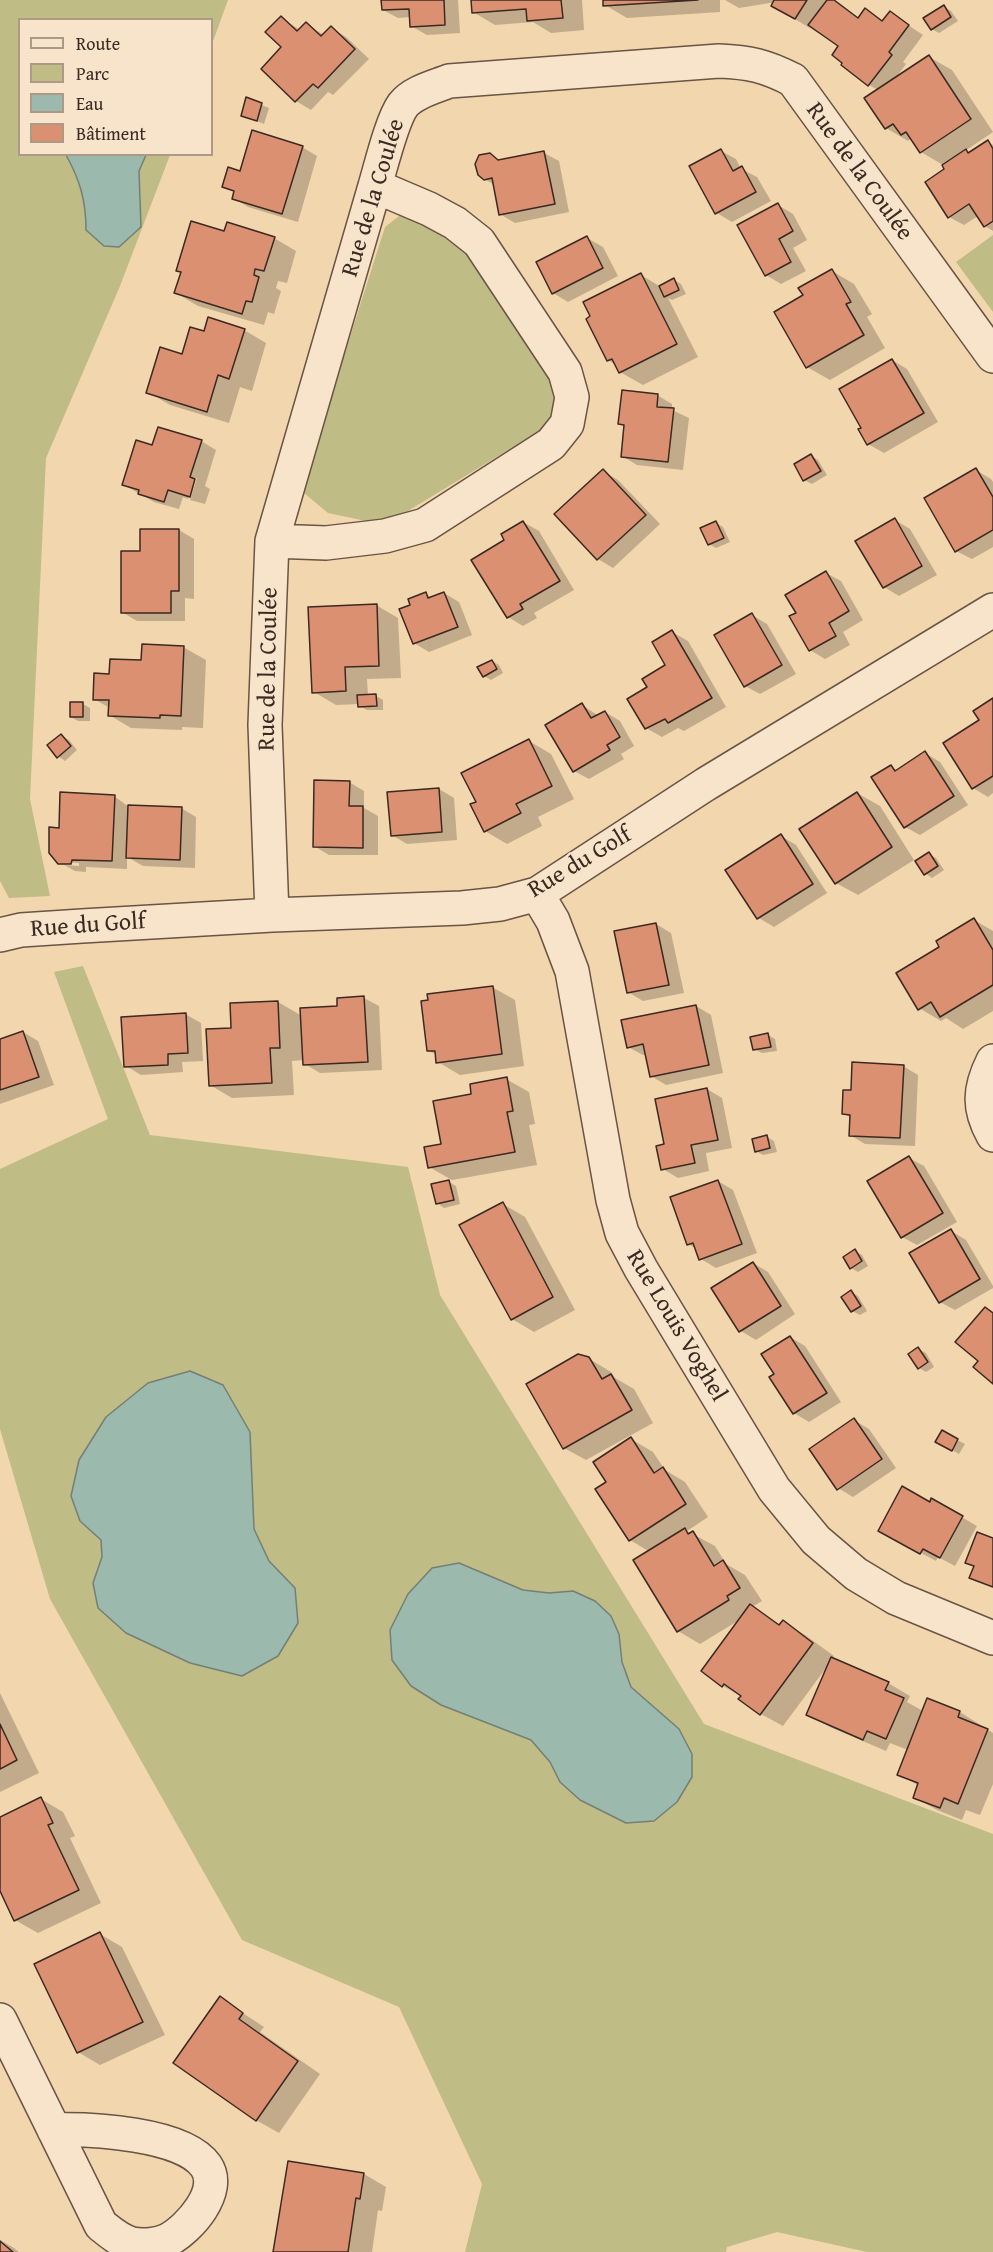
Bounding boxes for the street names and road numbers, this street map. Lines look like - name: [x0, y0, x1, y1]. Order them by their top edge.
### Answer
- street label: Rue de la Coulée: [799, 97, 919, 247]
- street label: Rue de la Coulée: [336, 116, 412, 280]
- street label: Rue de la Coulée: [253, 587, 285, 751]
- street label: Rue du Golf: [523, 821, 637, 905]
- street label: Rue du Golf: [30, 908, 146, 944]
- street label: Rue Louis Voghel: [619, 1245, 733, 1407]

